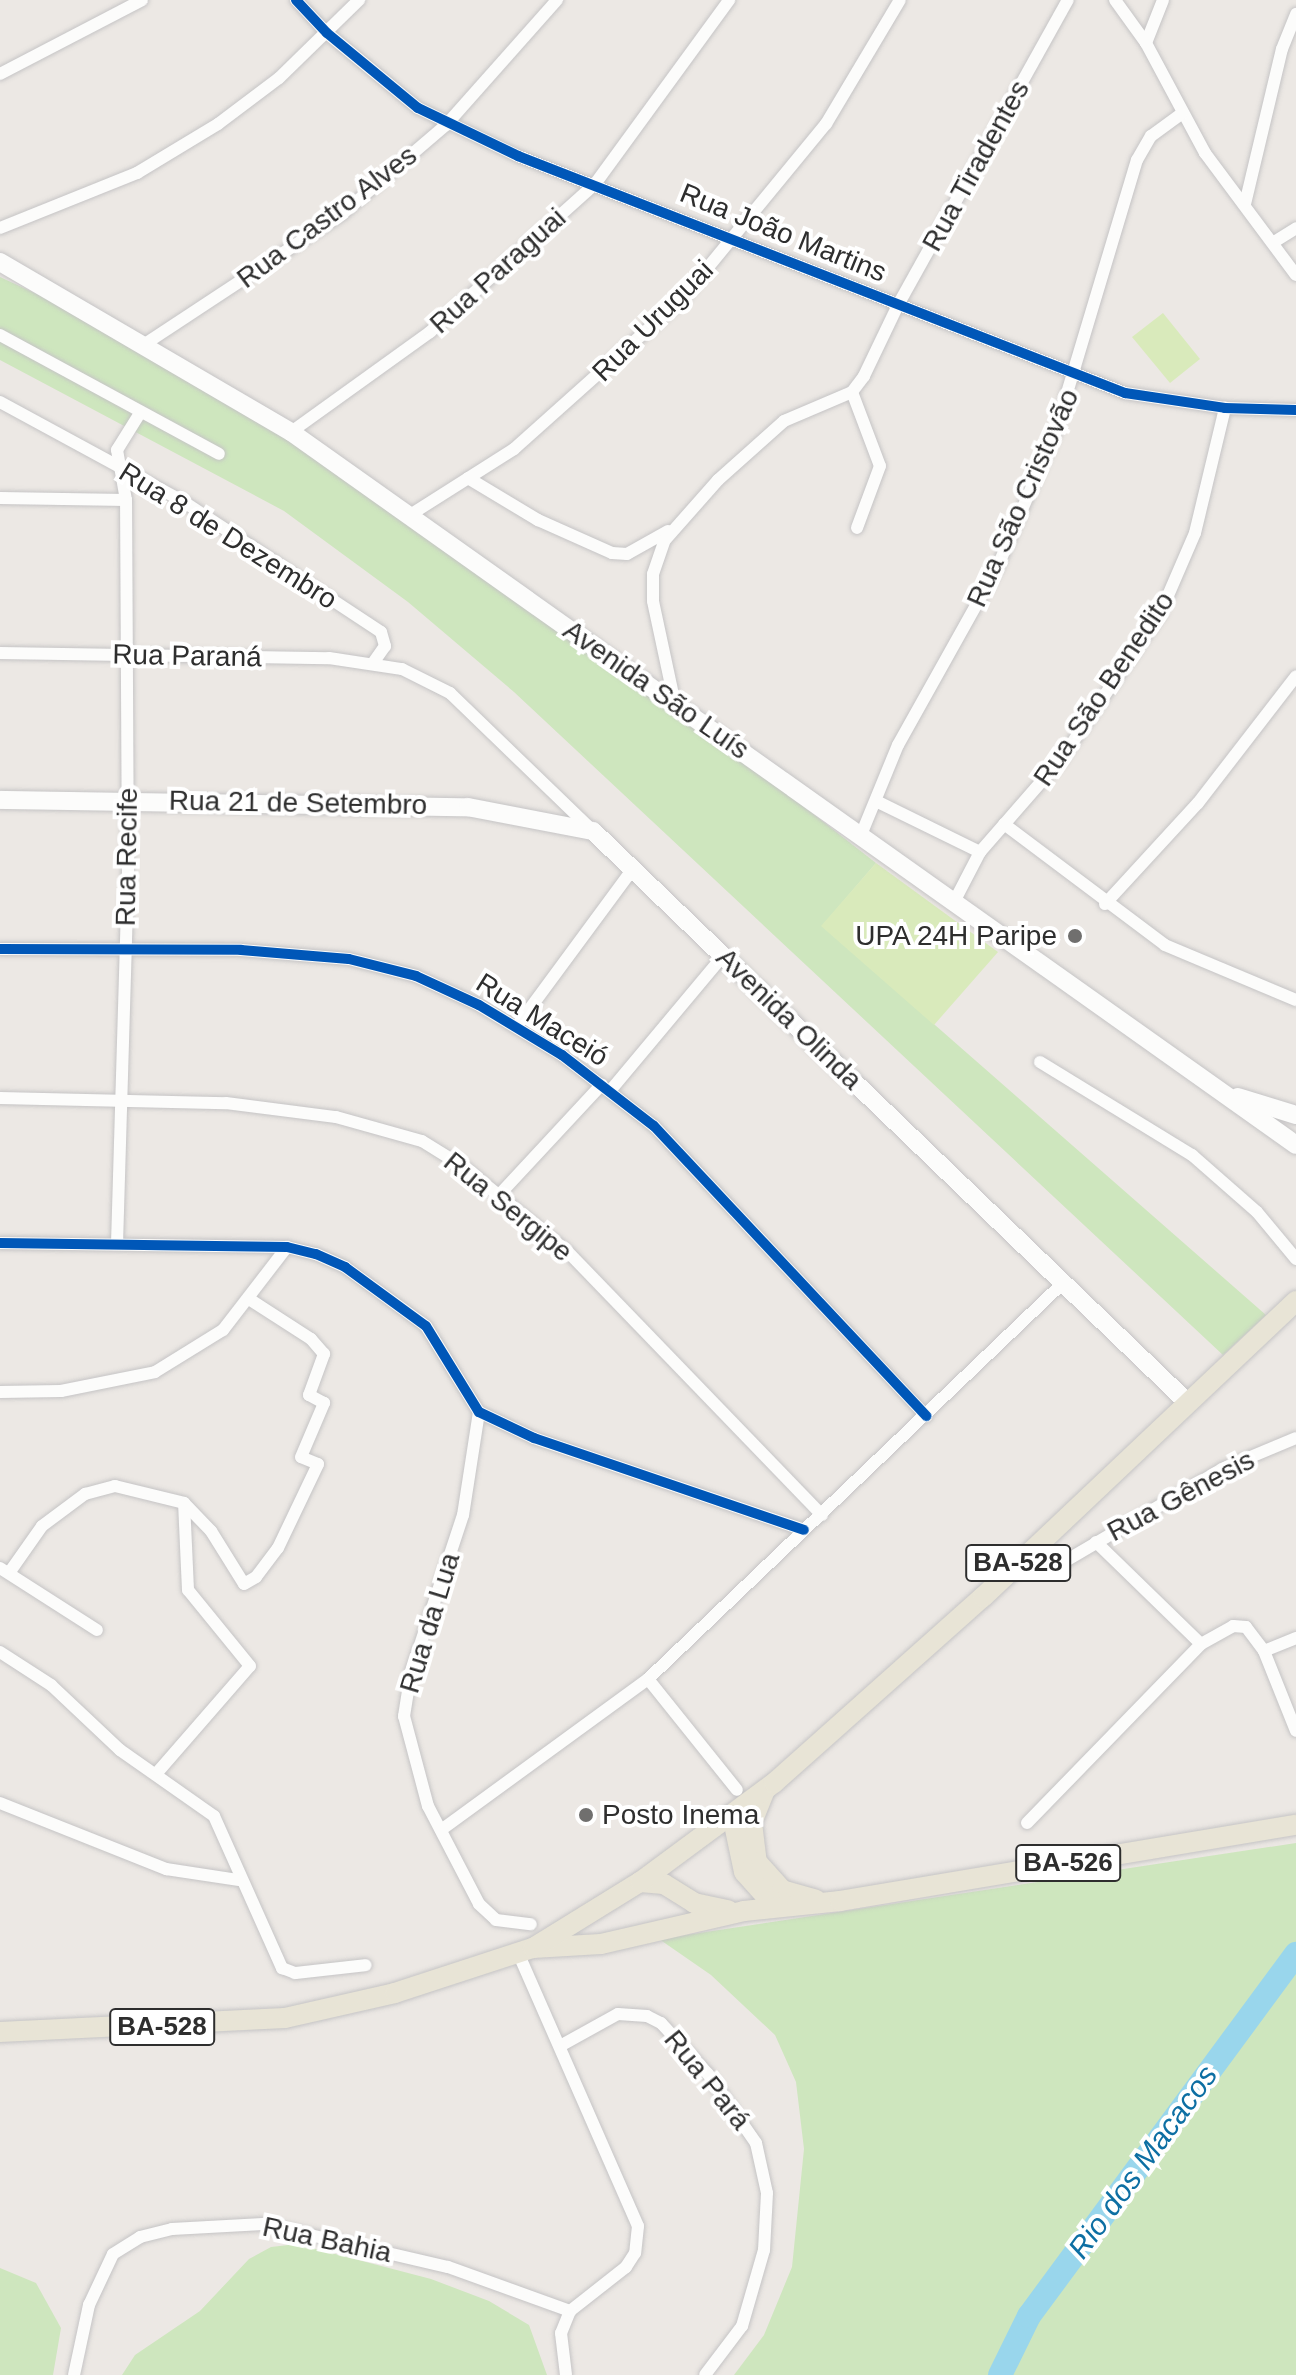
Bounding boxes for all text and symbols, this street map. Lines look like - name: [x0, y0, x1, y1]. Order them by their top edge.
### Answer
- street label: Rua Tiradentes: [915, 75, 1037, 257]
- street label: Rua Castro Alves: [230, 138, 424, 296]
- street label: Rua João Martins: [675, 176, 891, 290]
- street label: Rua Paraguai: [423, 201, 573, 341]
- street label: Rua Uruguai: [586, 254, 720, 388]
- street label: Rua São Cristovão: [960, 384, 1086, 612]
- street label: Rua 8 de Dezembro: [113, 455, 343, 617]
- street label: Rua São Benedito: [1027, 585, 1181, 793]
- street label: Avenida São Luís: [557, 613, 755, 767]
- street label: Rua Paraná: [112, 638, 262, 674]
- street label: Rua 21 de Setembro: [169, 784, 427, 822]
- street label: Rua Recife: [109, 787, 145, 927]
- place label: UPA 24H Paripe: [854, 919, 1057, 953]
- marker: UPA 24H Paripe: [1064, 925, 1086, 947]
- street label: Avenida Olinda: [709, 941, 869, 1097]
- street label: Rua Maceió: [470, 966, 614, 1074]
- street label: Rua Sergipe: [437, 1145, 579, 1269]
- street label: Rua Gênesis: [1102, 1443, 1260, 1549]
- road number: BA-528: [964, 1541, 1072, 1585]
- street label: Rua da Lua: [393, 1549, 467, 1697]
- place label: Posto Inema: [602, 1798, 759, 1832]
- marker: Posto Inema: [577, 1806, 595, 1824]
- road number: BA-526: [1014, 1841, 1122, 1885]
- road number: BA-528: [108, 2005, 216, 2049]
- street label: Rua Pará: [657, 2023, 757, 2137]
- water label: Rio dos Macacos: [1061, 2058, 1225, 2266]
- street label: Rua Bahia: [260, 2210, 394, 2270]

